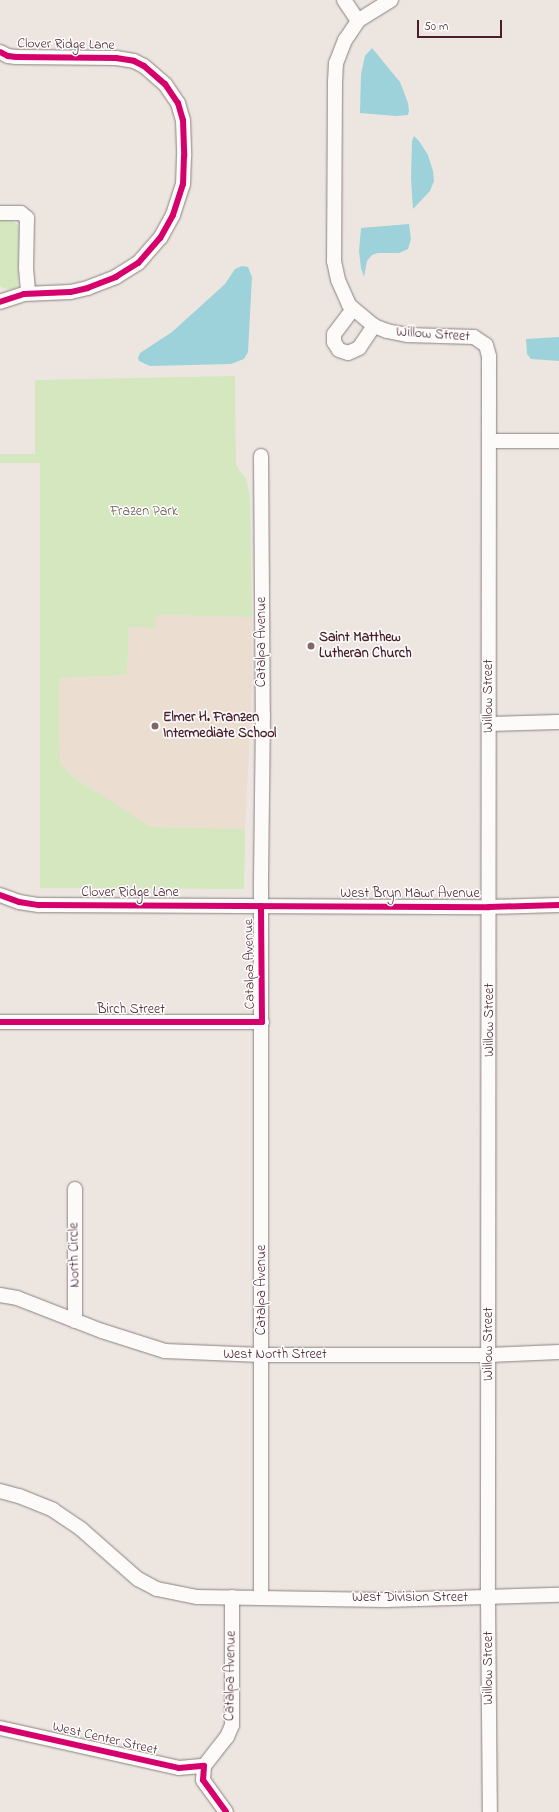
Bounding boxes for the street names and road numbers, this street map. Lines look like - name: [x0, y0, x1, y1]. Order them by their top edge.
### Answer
- street label: Clover Ridge Lane: [17, 36, 115, 54]
- street label: Willow Street: [395, 324, 471, 346]
- street label: Catalpa Avenue: [254, 597, 270, 687]
- street label: Willow Street: [481, 659, 497, 733]
- street label: Clover Ridge Lane: [81, 885, 179, 901]
- street label: West Bryn Mawr Avenue: [340, 886, 480, 902]
- street label: Catalpa Avenue: [241, 919, 259, 1009]
- street label: Willow Street: [482, 983, 498, 1057]
- street label: Birch Street: [97, 1002, 165, 1018]
- street label: North Circle: [66, 1222, 84, 1288]
- street label: Catalpa Avenue: [254, 1245, 270, 1335]
- street label: Willow Street: [481, 1307, 497, 1381]
- street label: West North Street: [223, 1347, 327, 1363]
- street label: West Division Street: [352, 1590, 468, 1606]
- street label: Catalpa Avenue: [222, 1631, 240, 1721]
- street label: Willow Street: [481, 1631, 497, 1705]
- street label: West Center Street: [51, 1719, 159, 1759]

